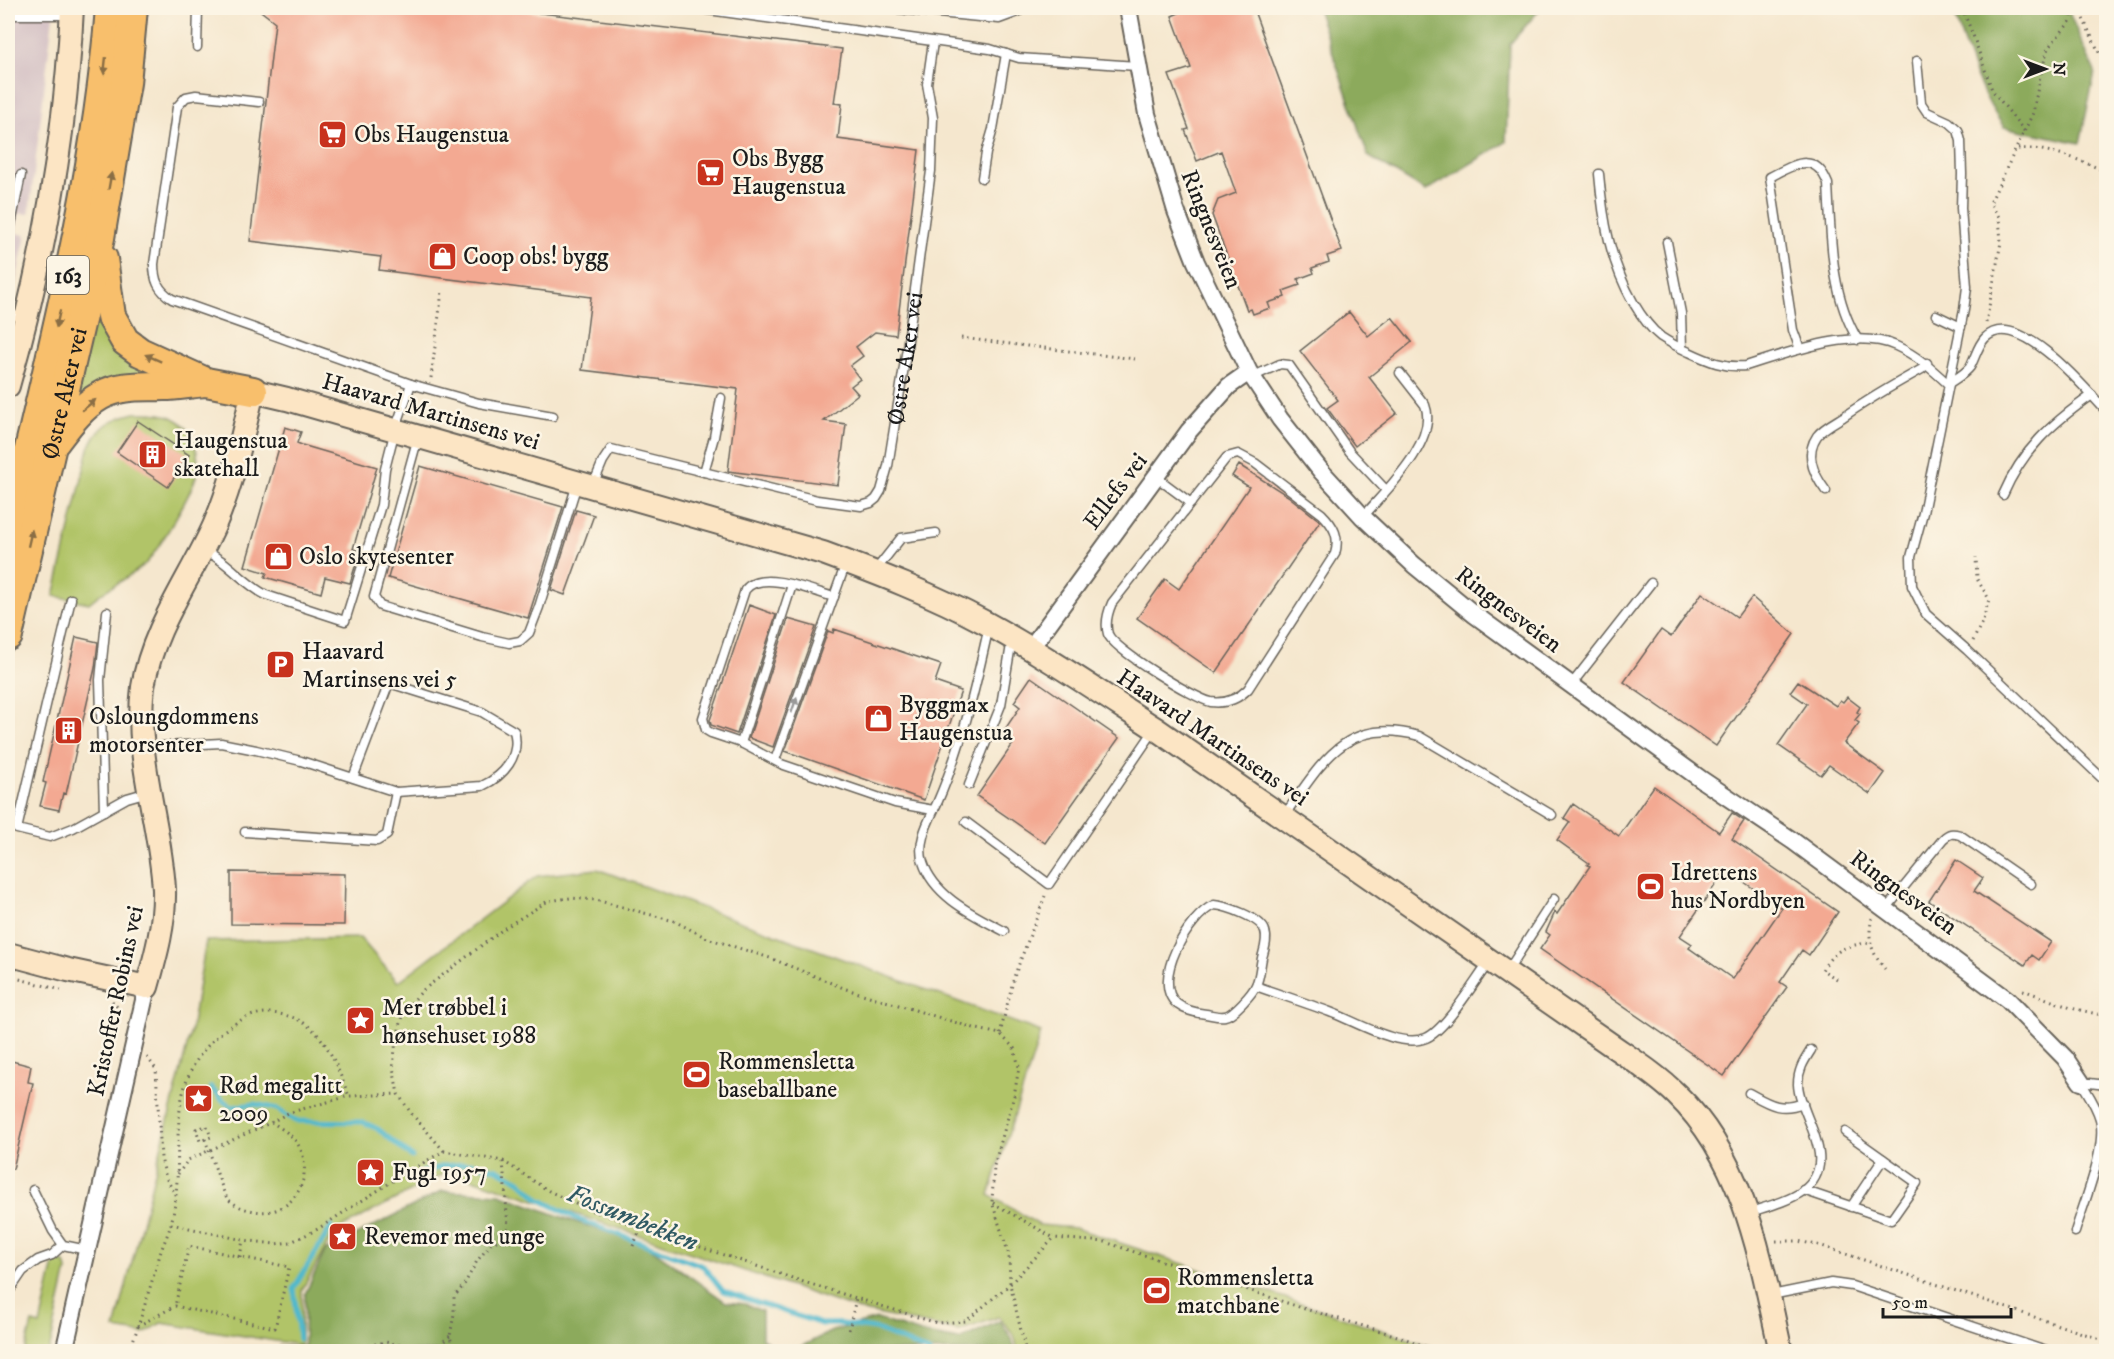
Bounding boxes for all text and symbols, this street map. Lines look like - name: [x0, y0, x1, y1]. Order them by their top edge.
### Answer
- north arrow: [2015, 39, 2075, 99]
- one-way arrow: [100, 56, 110, 75]
- text: N: [2049, 62, 2069, 76]
- supermarket icon: Obs Haugenstua: [317, 118, 349, 150]
- place label: Obs Haugenstua: [354, 120, 510, 150]
- place label: Obs Bygg Haugenstua: [732, 144, 846, 202]
- supermarket icon: Obs Bygg Haugenstua: [695, 156, 727, 188]
- street label: Ringnesveien: [1174, 165, 1249, 294]
- one-way arrow: [106, 171, 115, 190]
- shop icon: Coop obs! bygg: [426, 240, 458, 272]
- place label: Coop obs! bygg: [463, 242, 609, 272]
- road number: 163: [47, 256, 89, 294]
- street label: Østre Aker vei: [881, 290, 930, 428]
- one-way arrow: [52, 310, 62, 328]
- street label: Østre Aker vei: [35, 325, 95, 462]
- one-way arrow: [144, 353, 161, 362]
- street label: Haavard Martinsens vei: [318, 367, 543, 457]
- one-way arrow: [81, 398, 97, 411]
- place label: Haugenstua skatehall: [174, 426, 288, 484]
- building icon: Haugenstua skatehall: [137, 438, 169, 470]
- street label: Ellefs vei: [1077, 447, 1154, 536]
- one-way arrow: [26, 529, 35, 548]
- shop icon: Oslo skytesenter: [262, 540, 294, 572]
- place label: Oslo skytesenter: [299, 542, 454, 572]
- street label: Ringnesveien: [1449, 560, 1568, 660]
- place label: Haavard Martinsens vei 5: [302, 637, 457, 695]
- parking icon: Haavard Martinsens vei 5: [265, 649, 297, 681]
- street label: Haavard Martinsens vei: [1111, 662, 1314, 813]
- place label: Byggmax Haugenstua: [899, 690, 1013, 748]
- one-way arrow: [790, 696, 800, 714]
- place label: Osloungdommens motorsenter: [89, 702, 259, 760]
- shop icon: Byggmax Haugenstua: [862, 702, 894, 734]
- building icon: Osloungdommens motorsenter: [52, 714, 84, 746]
- street label: Ringnesveien: [1844, 844, 1964, 942]
- place label: Idrettens hus Nordbyen: [1671, 858, 1805, 916]
- sports icon: Idrettens hus Nordbyen: [1634, 870, 1666, 902]
- street label: Kristoffer Robins vei: [81, 903, 151, 1099]
- place label: Mer trøbbel i hønsehuset 1988: [382, 993, 536, 1051]
- place icon: Mer trøbbel i hønsehuset 1988: [345, 1005, 377, 1037]
- place label: Rommensletta baseballbane: [718, 1047, 855, 1105]
- sports icon: Rommensletta baseballbane: [681, 1059, 713, 1091]
- place label: Rød megalitt 2009: [219, 1071, 342, 1129]
- place icon: Rød megalitt 2009: [182, 1083, 214, 1115]
- place icon: Fugl 1957: [355, 1156, 387, 1188]
- place label: Fugl 1957: [392, 1158, 487, 1188]
- water label: Fossumbekken: [562, 1177, 703, 1260]
- place icon: Revemor med unge: [327, 1220, 359, 1252]
- place label: Revemor med unge: [364, 1222, 545, 1252]
- place label: Rommensletta matchbane: [1177, 1263, 1314, 1321]
- sports icon: Rommensletta matchbane: [1140, 1275, 1172, 1307]
- scale bar: [1883, 1281, 2010, 1319]
- text: 50 m: [1892, 1292, 1928, 1314]

